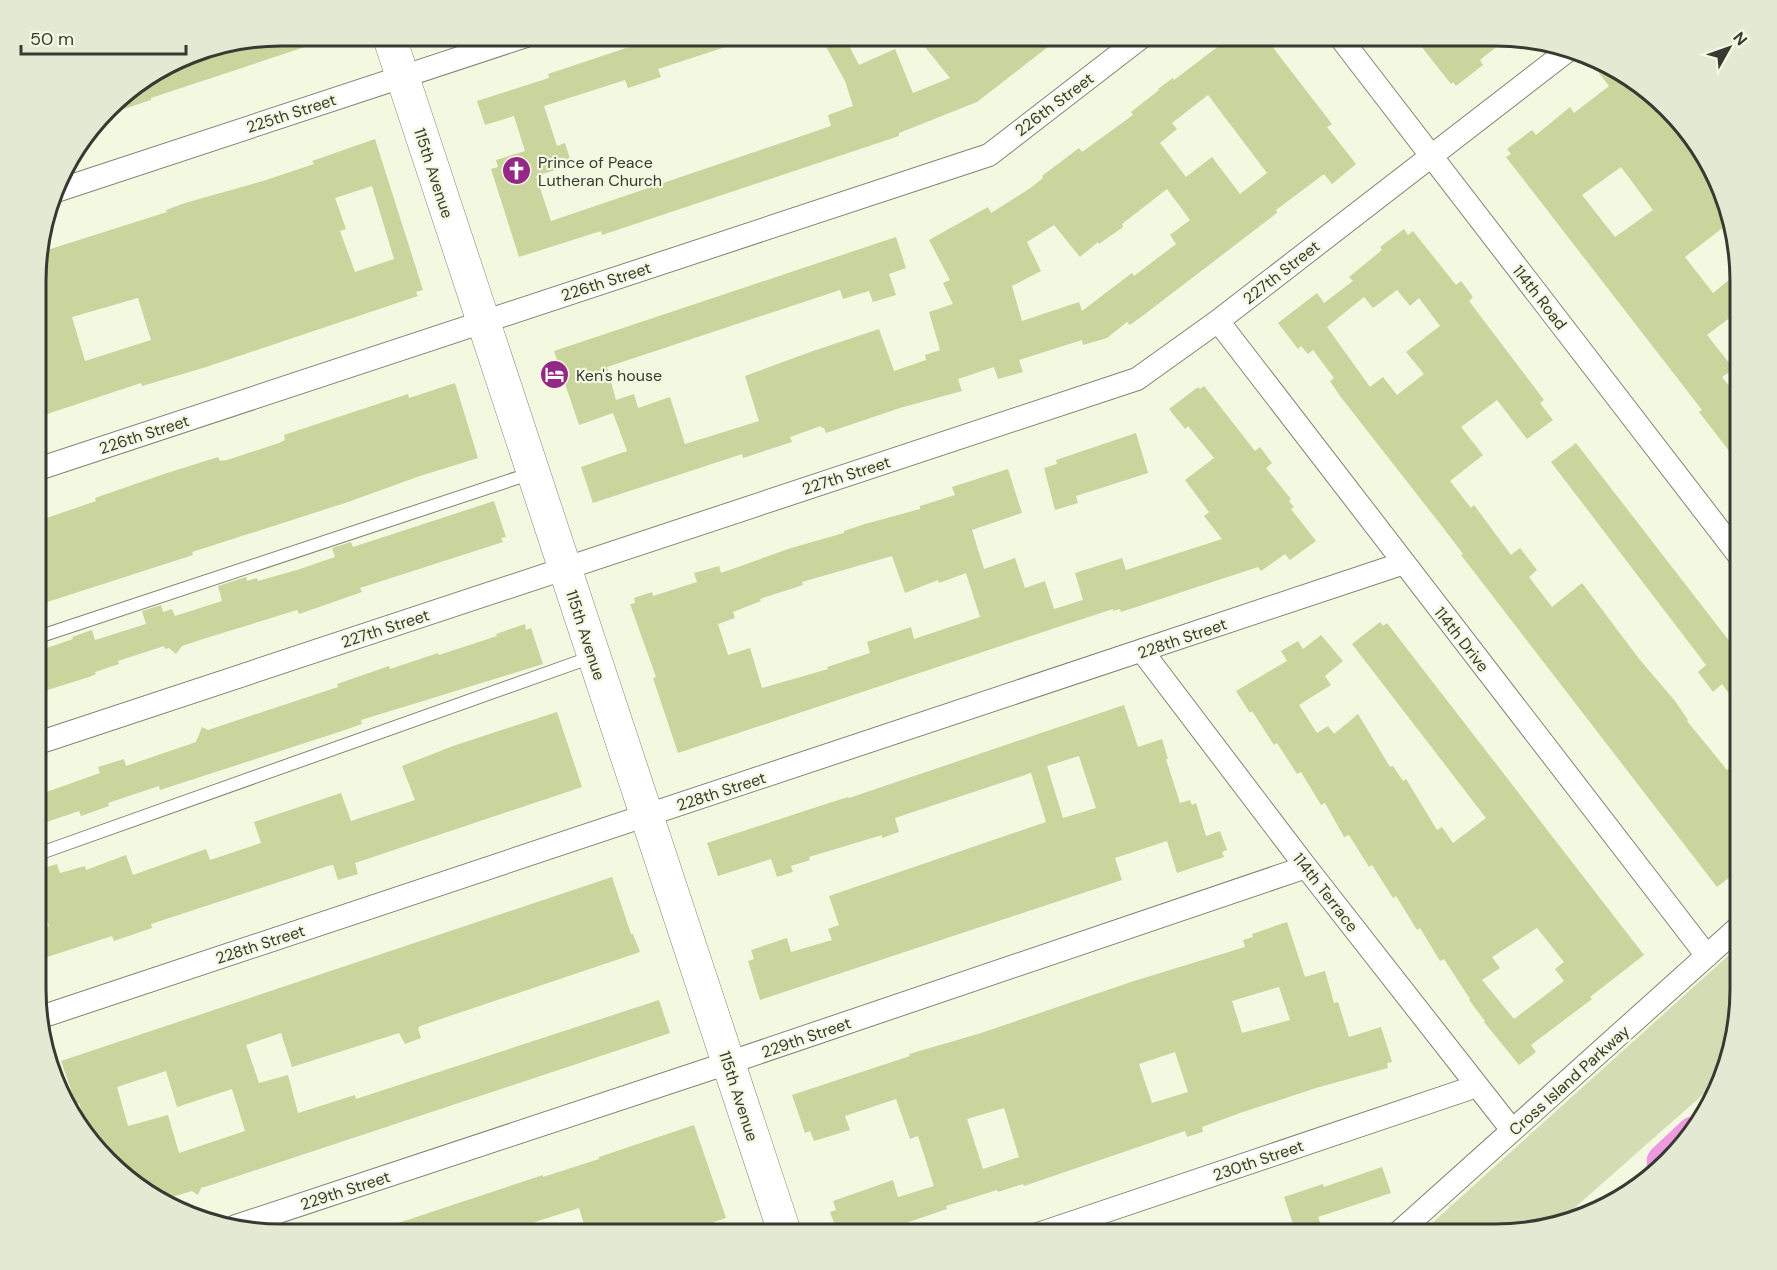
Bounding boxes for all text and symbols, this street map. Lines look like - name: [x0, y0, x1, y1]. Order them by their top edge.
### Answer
- scale bar: [21, 18, 186, 56]
- north arrow: [1699, 18, 1759, 78]
- text: 50 m: [30, 27, 74, 51]
- text: N: [1728, 27, 1752, 50]
- street label: 226th Street: [1011, 68, 1098, 141]
- street label: 225th Street: [244, 89, 339, 138]
- street label: 115th Avenue: [409, 125, 458, 221]
- place label: Prince of Peace Lutheran Church: [538, 152, 662, 191]
- church icon: Prince of Peace Lutheran Church: [501, 155, 533, 187]
- street label: 227th Street: [1239, 236, 1324, 309]
- street label: 226th Street: [558, 257, 654, 306]
- street label: 114th Road: [1508, 261, 1571, 334]
- hotel icon: Ken's house: [539, 359, 571, 391]
- place label: Ken's house: [576, 365, 662, 386]
- street label: 226th Street: [96, 410, 192, 459]
- street label: 227th Street: [799, 451, 893, 500]
- street label: 115th Avenue: [561, 587, 610, 683]
- street label: 114th Drive: [1430, 602, 1494, 676]
- street label: 227th Street: [338, 604, 432, 653]
- street label: 228th Street: [1135, 613, 1230, 664]
- street label: 228th Street: [674, 767, 769, 816]
- street label: 114th Terrace: [1288, 848, 1363, 936]
- street label: 228th Street: [213, 920, 308, 969]
- street label: 229th Street: [759, 1012, 854, 1063]
- street label: Cross Island Parkway: [1505, 1021, 1634, 1140]
- street label: 115th Avenue: [714, 1048, 763, 1144]
- street label: 230th Street: [1210, 1135, 1306, 1186]
- street label: 229th Street: [297, 1166, 393, 1215]

